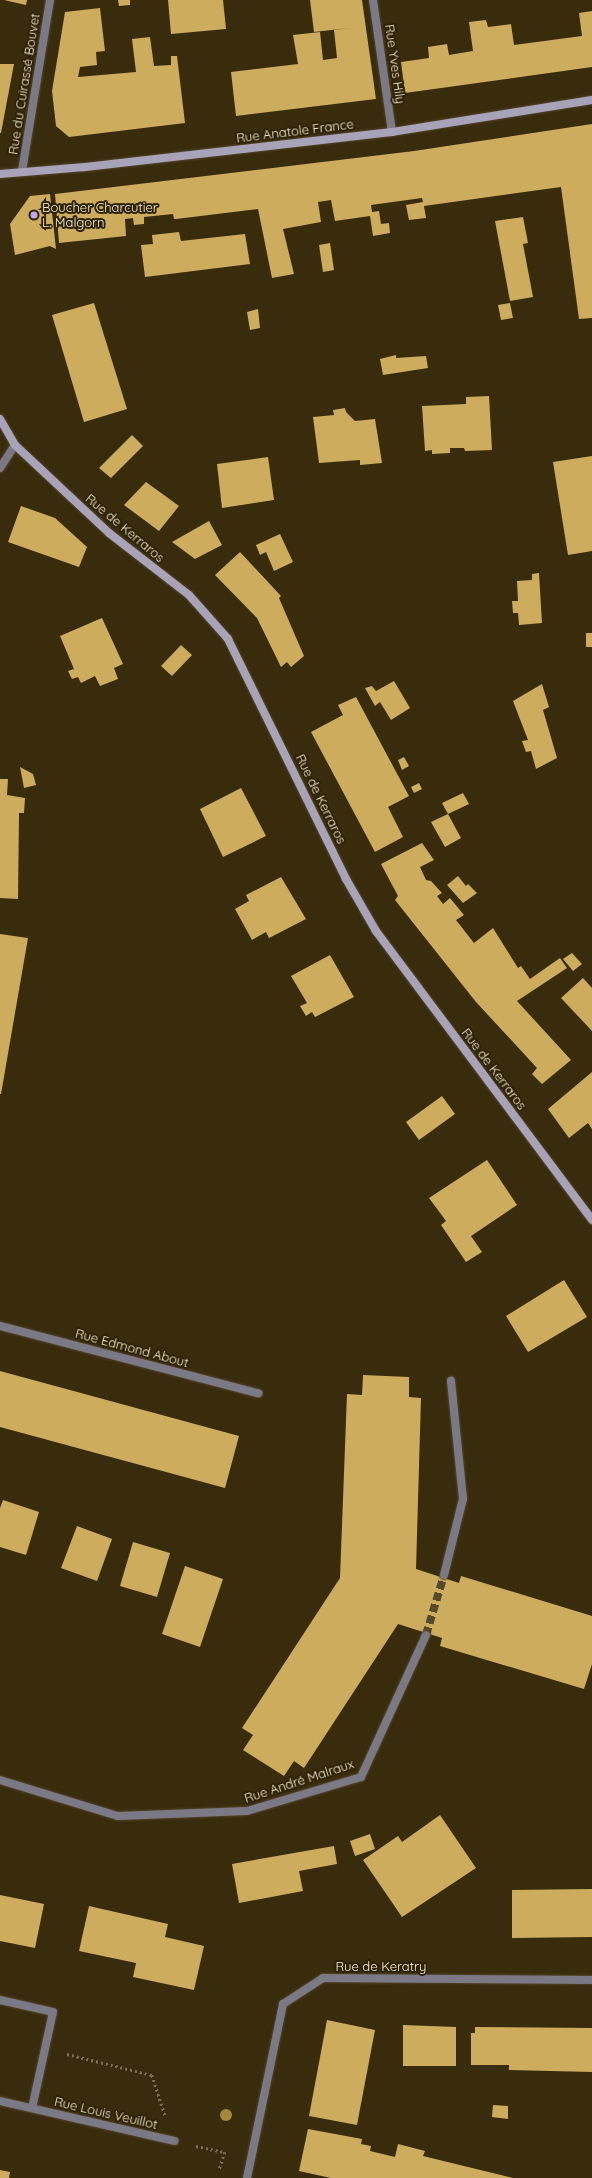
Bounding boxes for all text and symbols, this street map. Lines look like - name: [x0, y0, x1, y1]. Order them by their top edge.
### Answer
- street label: Rue du Cuirassé Bouvet: [5, 12, 43, 156]
- street label: Rue Yves Hily: [382, 23, 408, 105]
- street label: Rue Anatole France: [235, 116, 355, 146]
- place label: Boucher Charcutier L. Malgorn: [42, 200, 158, 231]
- marker: Boucher Charcutier L. Malgorn: [29, 210, 39, 220]
- street label: Rue de Kerraros: [82, 491, 168, 565]
- street label: Rue de Kerraros: [293, 752, 349, 846]
- street label: Rue de Kerraros: [458, 1025, 530, 1113]
- street label: Rue Edmond About: [74, 1325, 190, 1371]
- street label: Rue André Malraux: [242, 1756, 356, 1806]
- street label: Rue de Keratry: [335, 1958, 427, 1974]
- street label: Rue Louis Veuillot: [53, 2094, 159, 2132]

